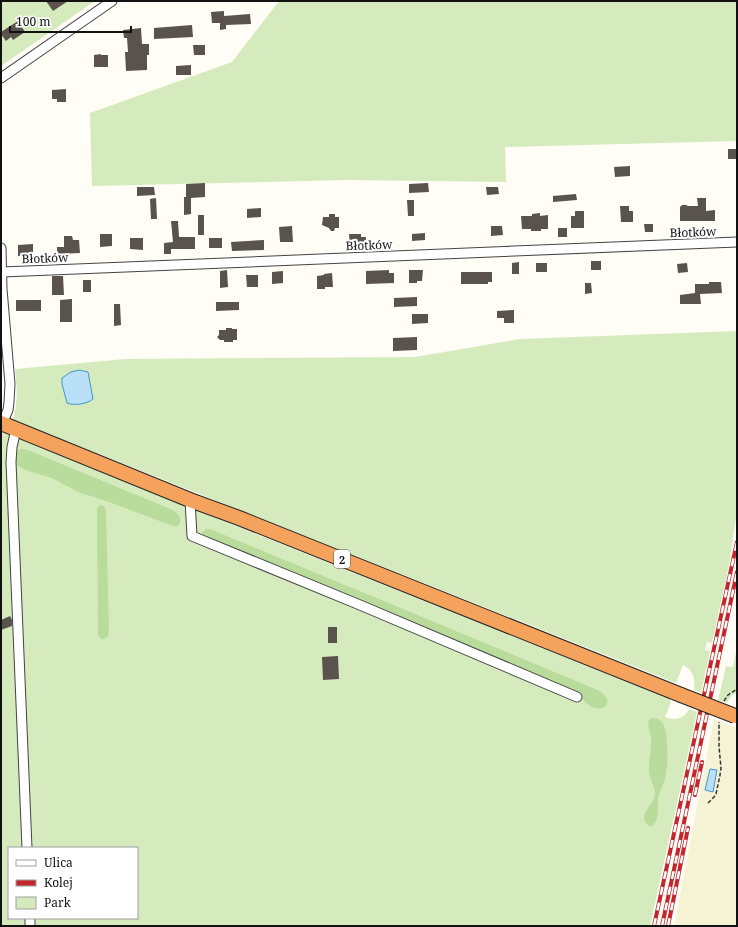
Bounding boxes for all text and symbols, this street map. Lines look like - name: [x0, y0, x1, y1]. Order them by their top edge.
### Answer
- scale bar: [10, 8, 131, 34]
- text: 100 m: [16, 13, 51, 30]
- street label: Błotków: [669, 223, 717, 241]
- street label: Błotków: [345, 236, 393, 254]
- street label: Błotków: [21, 249, 69, 267]
- road number: 2: [334, 550, 350, 568]
- legend: [8, 847, 138, 919]
- text: Ulica: [44, 854, 73, 871]
- text: Kolej: [44, 874, 73, 891]
- text: Park: [44, 894, 72, 911]

